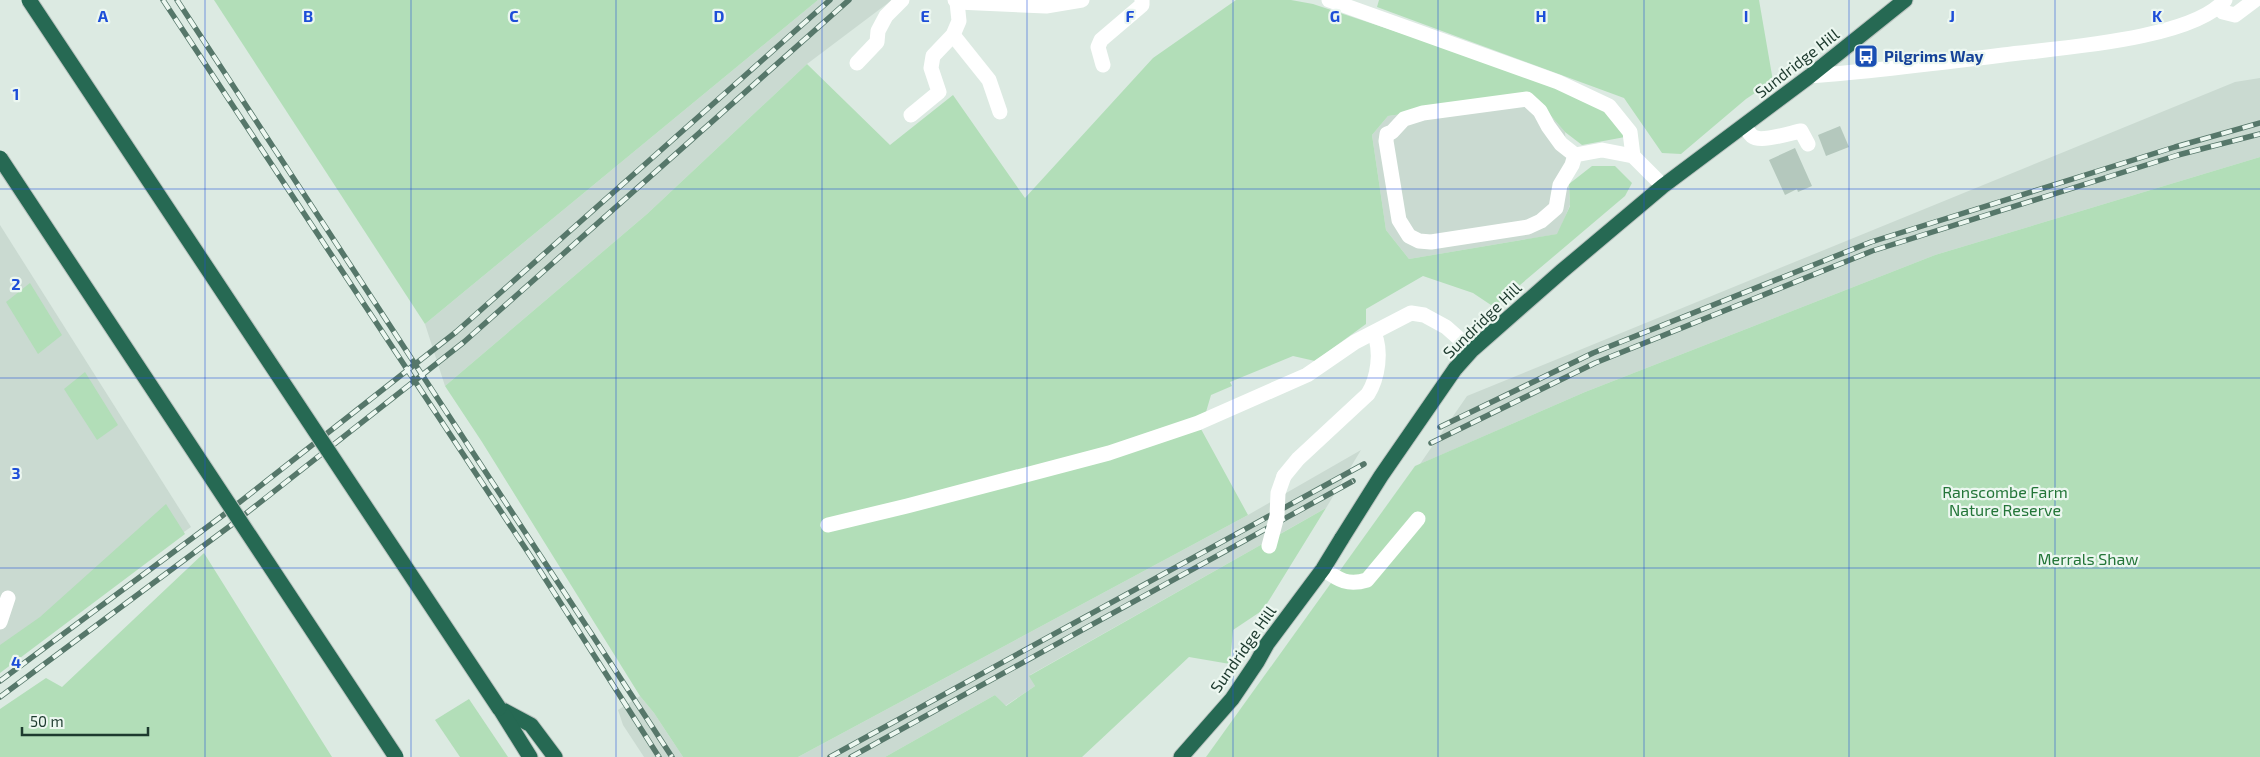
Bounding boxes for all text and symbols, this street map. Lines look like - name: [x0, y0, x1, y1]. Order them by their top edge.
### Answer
- text: A: [98, 6, 109, 25]
- text: B: [303, 6, 313, 25]
- text: C: [509, 6, 519, 25]
- text: D: [714, 6, 725, 25]
- text: E: [920, 6, 930, 25]
- text: F: [1126, 6, 1135, 25]
- text: G: [1330, 6, 1340, 25]
- text: H: [1535, 6, 1547, 25]
- text: I: [1744, 6, 1748, 25]
- text: J: [1949, 6, 1955, 25]
- text: K: [2152, 6, 2163, 25]
- street label: Sundridge Hill: [1751, 24, 1843, 101]
- bus stop icon: Pilgrims Way: [1853, 43, 1879, 69]
- place label: Pilgrims Way: [1884, 46, 1984, 66]
- text: 1: [13, 84, 19, 103]
- text: 2: [11, 274, 21, 293]
- street label: Sundridge Hill: [1439, 277, 1525, 362]
- text: 3: [11, 463, 21, 482]
- park label: Ranscombe Farm Nature Reserve: [1942, 482, 2068, 519]
- park label: Merrals Shaw: [2038, 549, 2138, 568]
- street label: Sundridge Hill: [1206, 602, 1280, 696]
- text: 4: [11, 652, 21, 671]
- scale bar: [22, 704, 149, 736]
- text: 50 m: [30, 712, 64, 730]

